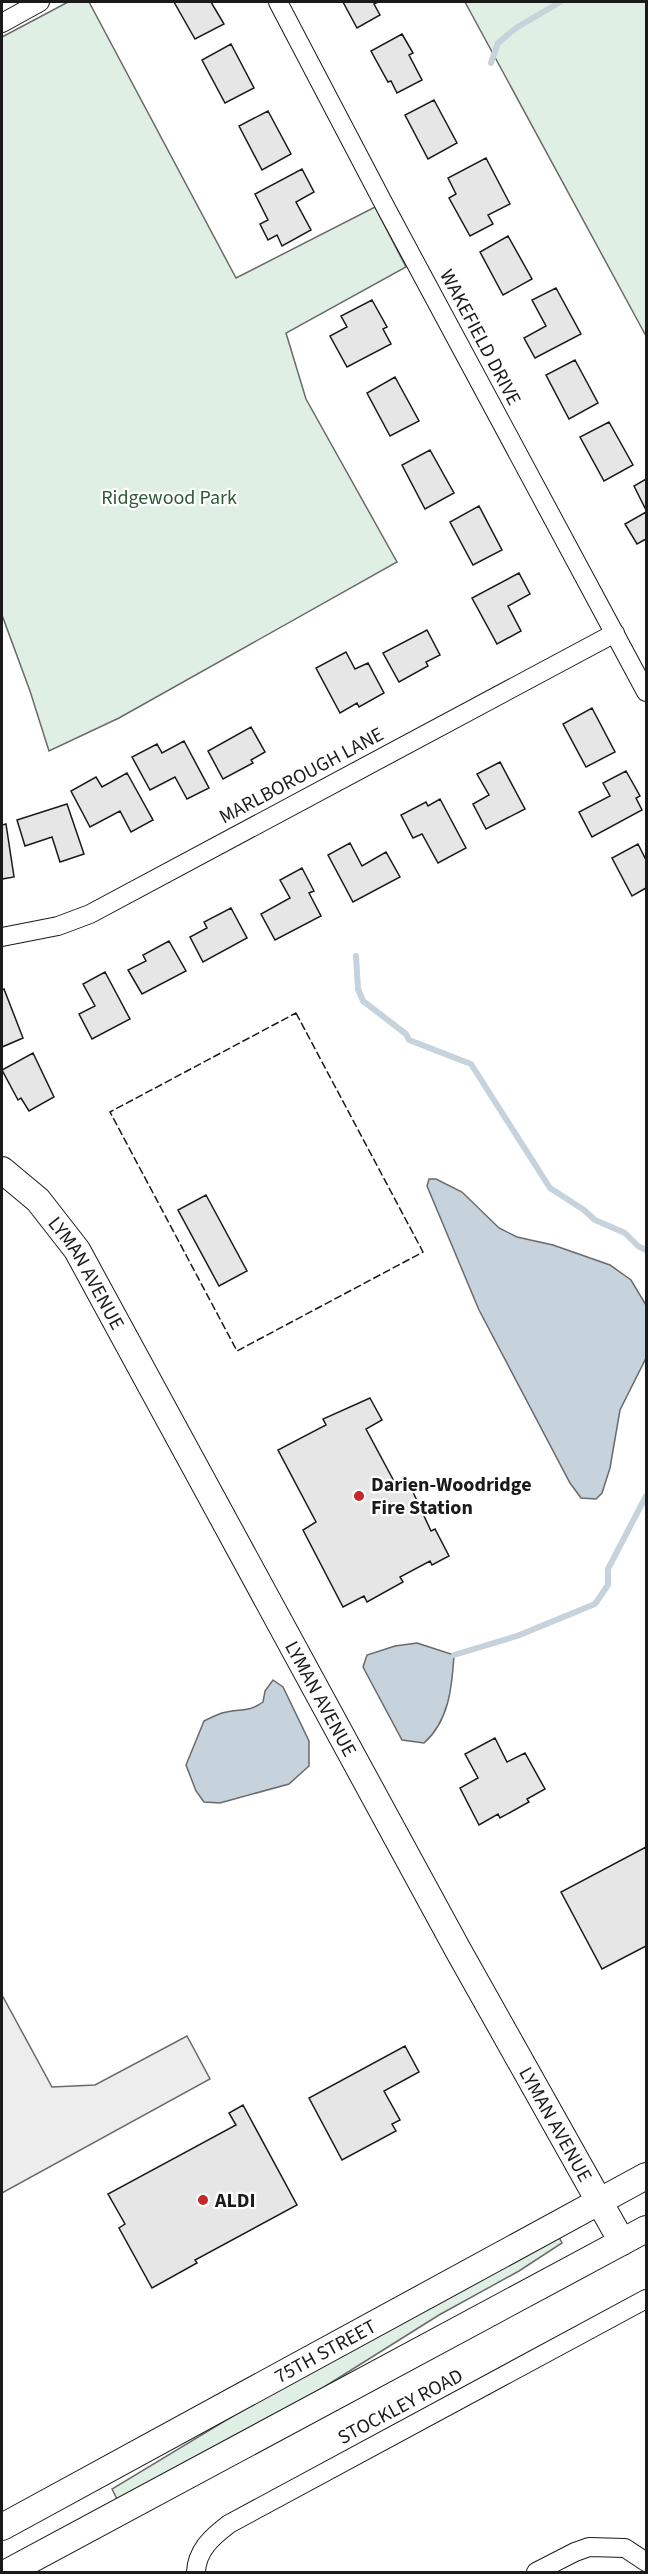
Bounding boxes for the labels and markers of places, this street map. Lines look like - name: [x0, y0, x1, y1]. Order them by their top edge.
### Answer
- place label: Darien-Woodridge Fire Station: [371, 1471, 532, 1522]
- marker: Darien-Woodridge Fire Station: [352, 1489, 366, 1503]
- place label: ALDI: [214, 2187, 256, 2215]
- marker: ALDI: [196, 2193, 210, 2207]

